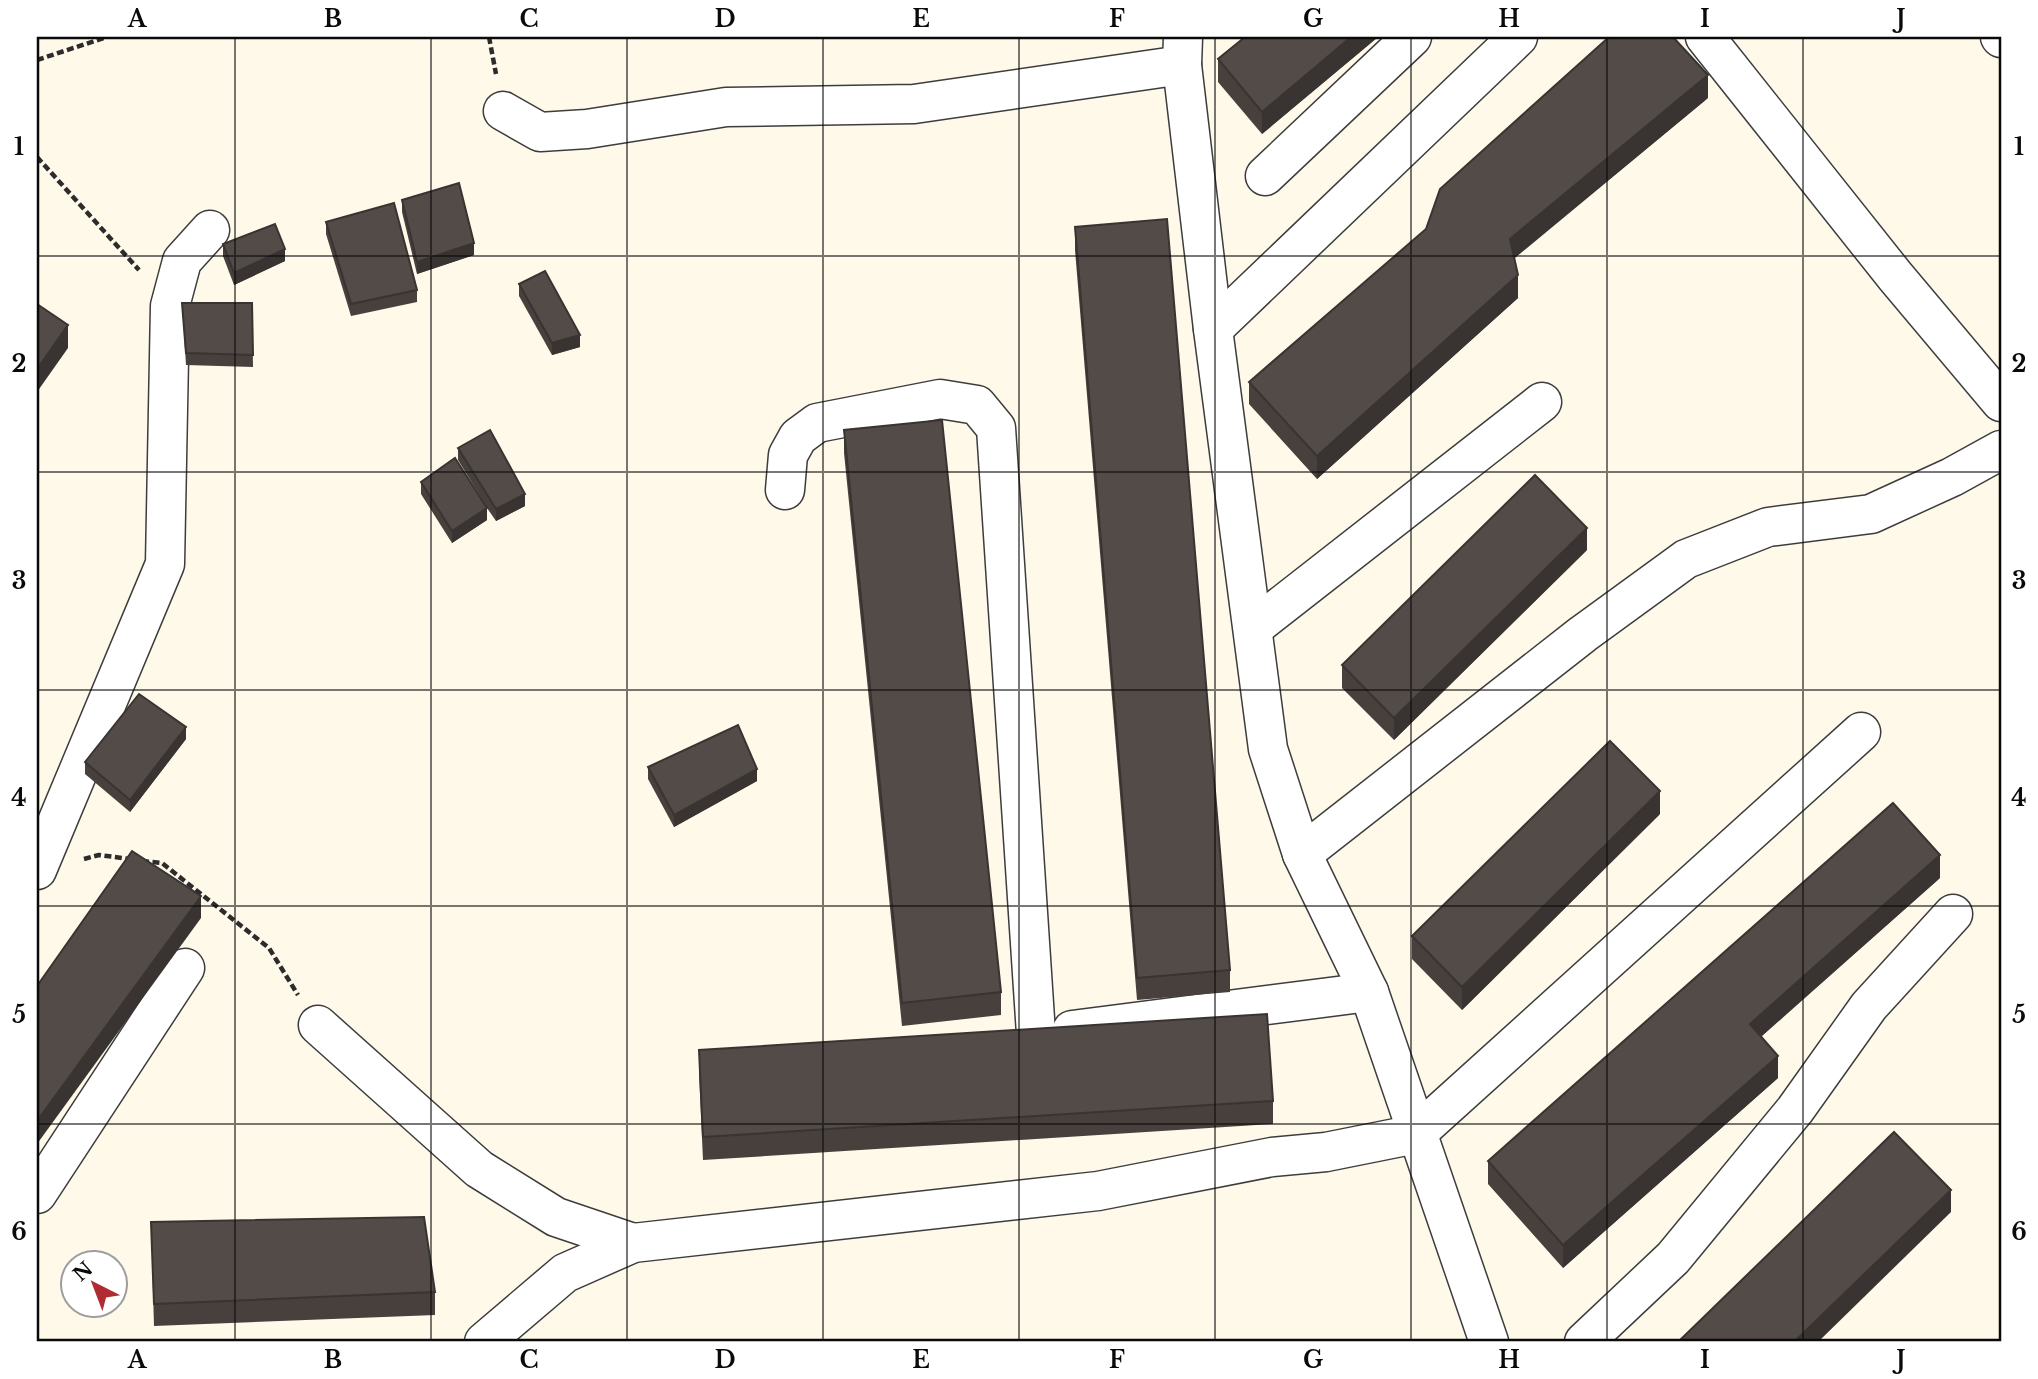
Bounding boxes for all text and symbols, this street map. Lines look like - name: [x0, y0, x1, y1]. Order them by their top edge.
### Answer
- text: A: [127, 5, 148, 33]
- text: B: [324, 5, 342, 33]
- text: C: [520, 5, 538, 33]
- text: D: [714, 5, 736, 33]
- text: E: [912, 5, 930, 33]
- text: F: [1109, 5, 1125, 33]
- text: G: [1303, 5, 1323, 33]
- text: H: [1498, 5, 1520, 33]
- text: I: [1700, 5, 1710, 33]
- text: J: [1892, 5, 1906, 33]
- text: 1: [14, 133, 24, 161]
- text: 1: [2014, 133, 2024, 161]
- text: 2: [12, 350, 26, 378]
- text: 2: [2012, 350, 2026, 378]
- text: 3: [12, 567, 26, 595]
- text: 3: [2012, 567, 2026, 595]
- text: 4: [11, 784, 27, 812]
- text: 4: [2011, 784, 2027, 812]
- text: 5: [12, 1001, 26, 1029]
- text: 5: [2012, 1001, 2026, 1029]
- text: 6: [11, 1218, 27, 1246]
- text: 6: [2011, 1218, 2027, 1246]
- north arrow: [60, 1250, 130, 1320]
- text: N: [69, 1257, 97, 1286]
- text: A: [127, 1346, 148, 1374]
- text: B: [324, 1346, 342, 1374]
- text: C: [520, 1346, 538, 1374]
- text: D: [714, 1346, 736, 1374]
- text: E: [912, 1346, 930, 1374]
- text: F: [1109, 1346, 1125, 1374]
- text: G: [1303, 1346, 1323, 1374]
- text: H: [1498, 1346, 1520, 1374]
- text: I: [1700, 1346, 1710, 1374]
- text: J: [1892, 1346, 1906, 1374]

